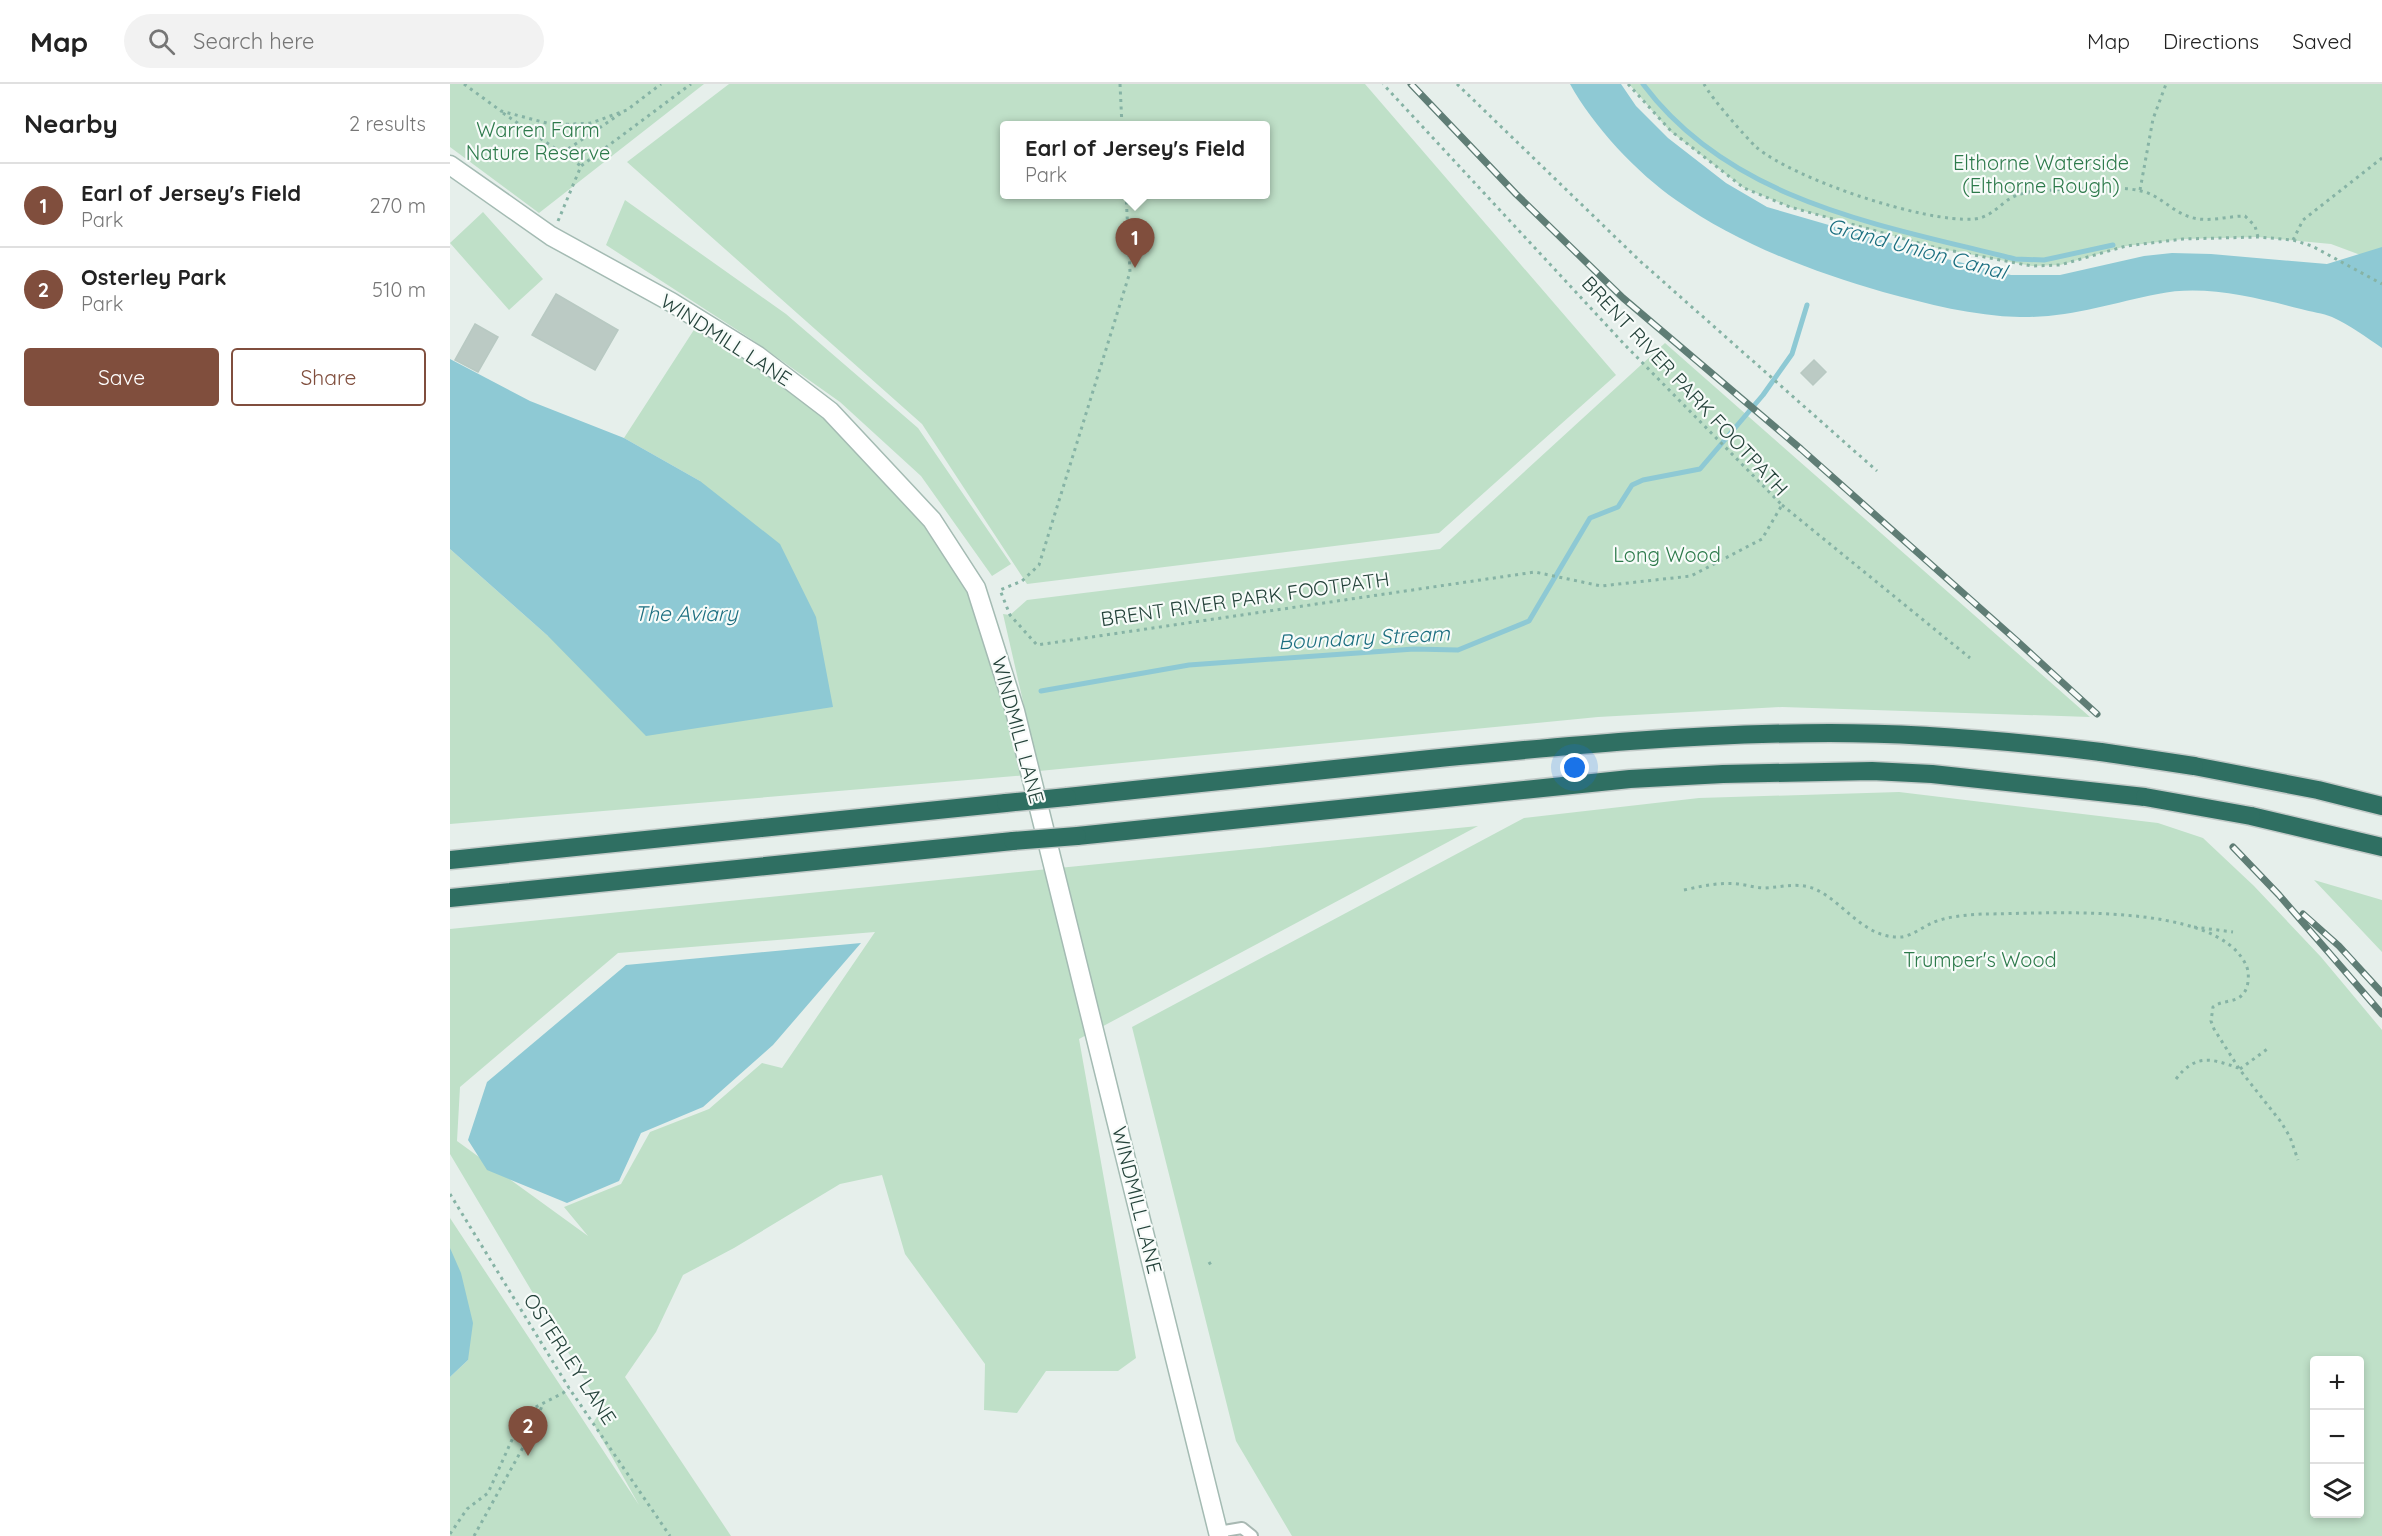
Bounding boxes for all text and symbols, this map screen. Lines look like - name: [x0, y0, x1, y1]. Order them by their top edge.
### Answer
- search box: [124, 14, 544, 68]
- text: Map: [30, 24, 88, 59]
- icon: search: [145, 25, 178, 58]
- text: Search here: [193, 27, 315, 55]
- text: Map: [2087, 28, 2130, 54]
- text: Directions: [2163, 28, 2259, 54]
- text: Saved: [2292, 28, 2352, 54]
- text: Nearby: [24, 107, 118, 140]
- text: 2 results: [349, 111, 426, 136]
- park label: Warren Farm Nature Reserve: [466, 117, 610, 165]
- popup: [1000, 121, 1270, 199]
- text: Earl of Jersey's Field: [1025, 134, 1245, 162]
- park label: Elthorne Waterside (Elthorne Rough): [1953, 150, 2129, 198]
- text: Park: [1025, 162, 1067, 187]
- text: Earl of Jersey's Field: [81, 179, 301, 207]
- text: 1: [40, 193, 47, 218]
- text: 270 m: [369, 193, 426, 218]
- text: Park: [81, 207, 123, 232]
- water label: Grand Union Canal: [1825, 212, 2012, 285]
- pin: 1: [1116, 218, 1154, 268]
- text: Osterley Park: [81, 263, 226, 291]
- street label: BRENT RIVER PARK FOOTPATH: [1577, 271, 1794, 501]
- text: 2: [38, 277, 49, 302]
- text: 510 m: [372, 277, 426, 302]
- street label: WINDMILL LANE: [656, 288, 796, 391]
- text: Park: [81, 291, 123, 316]
- button: Save: [24, 348, 219, 406]
- button: Share: [231, 348, 426, 406]
- park label: Long Wood: [1613, 542, 1721, 567]
- street label: BRENT RIVER PARK FOOTPATH: [1099, 566, 1391, 631]
- water label: The Aviary: [634, 600, 739, 626]
- water label: Boundary Stream: [1277, 619, 1451, 654]
- street label: WINDMILL LANE: [987, 654, 1050, 806]
- your location: [1560, 753, 1589, 782]
- park label: Trumper's Wood: [1903, 947, 2057, 972]
- street label: WINDMILL LANE: [1107, 1124, 1168, 1276]
- street label: OSTERLEY LANE: [519, 1288, 622, 1429]
- map controls: [2310, 1356, 2364, 1518]
- button: +: [2310, 1356, 2364, 1410]
- pin: 2: [508, 1406, 548, 1456]
- button: −: [2310, 1410, 2364, 1464]
- button: layers: [2310, 1464, 2364, 1518]

